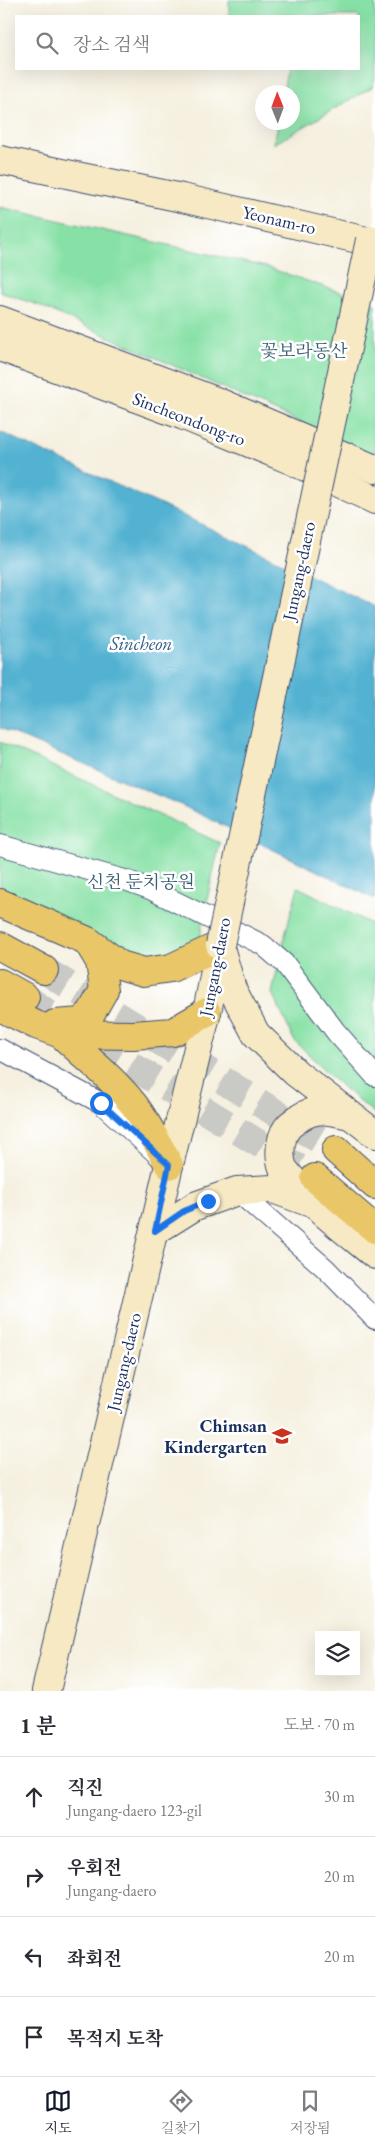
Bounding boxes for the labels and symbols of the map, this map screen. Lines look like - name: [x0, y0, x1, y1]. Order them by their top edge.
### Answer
- north arrow: [255, 85, 300, 130]
- street label: Yeonam-ro: [240, 200, 318, 239]
- park label: 꽃보라동산: [261, 339, 348, 362]
- street label: Sincheondong-ro: [129, 386, 249, 451]
- street label: Jungang-daero: [276, 519, 320, 624]
- water label: Sincheon: [109, 631, 172, 656]
- park label: 신천 둔치공원: [87, 870, 195, 893]
- street label: Jungang-daero: [193, 915, 235, 1020]
- route start: [90, 1092, 113, 1115]
- route end: [197, 1190, 220, 1213]
- street label: Jungang-daero: [101, 1310, 146, 1415]
- place label: Chimsan Kindergarten: [164, 1414, 267, 1458]
- school or university icon: Chimsan Kindergarten: [271, 1425, 293, 1447]

